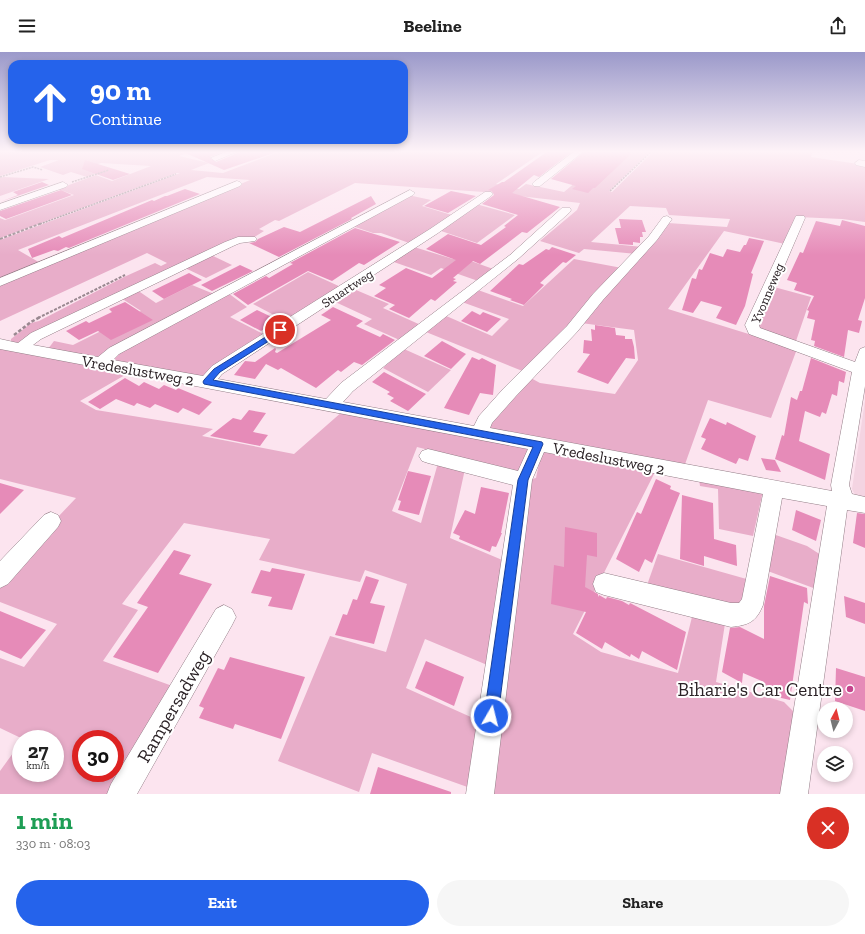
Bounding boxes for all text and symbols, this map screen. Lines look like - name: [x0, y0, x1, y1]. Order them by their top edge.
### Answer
- icon: menu: [16, 15, 38, 37]
- text: Beeline: [403, 15, 462, 37]
- icon: share: [827, 15, 849, 37]
- text: 90 m: [90, 74, 151, 107]
- icon: ahead: [24, 76, 76, 128]
- text: Continue: [90, 108, 162, 130]
- street label: Yvonneweg: [748, 261, 787, 327]
- street label: Stuartweg: [319, 266, 376, 311]
- pin: [263, 313, 297, 347]
- icon: arrive: [269, 319, 291, 341]
- street label: Vredeslustweg 2: [79, 351, 196, 390]
- street label: Vredeslustweg 2: [550, 438, 667, 479]
- street label: Rampersadweg: [132, 645, 215, 767]
- place label: Biharie's Car Centre: [678, 678, 842, 701]
- marker: Biharie's Car Centre: [845, 684, 855, 694]
- position arrow: [470, 695, 512, 737]
- north arrow: [817, 702, 853, 738]
- map controls: [817, 702, 853, 782]
- speed limit sign: 30: [72, 730, 124, 782]
- text: 27: [28, 739, 48, 763]
- button: layers: [817, 746, 853, 782]
- text: km/h: [27, 760, 49, 772]
- text: 1 min: [16, 806, 73, 835]
- button: close: [807, 807, 849, 849]
- text: 330 m · 08:03: [16, 836, 90, 851]
- button: Exit: [16, 880, 429, 926]
- button: Share: [437, 880, 849, 926]

